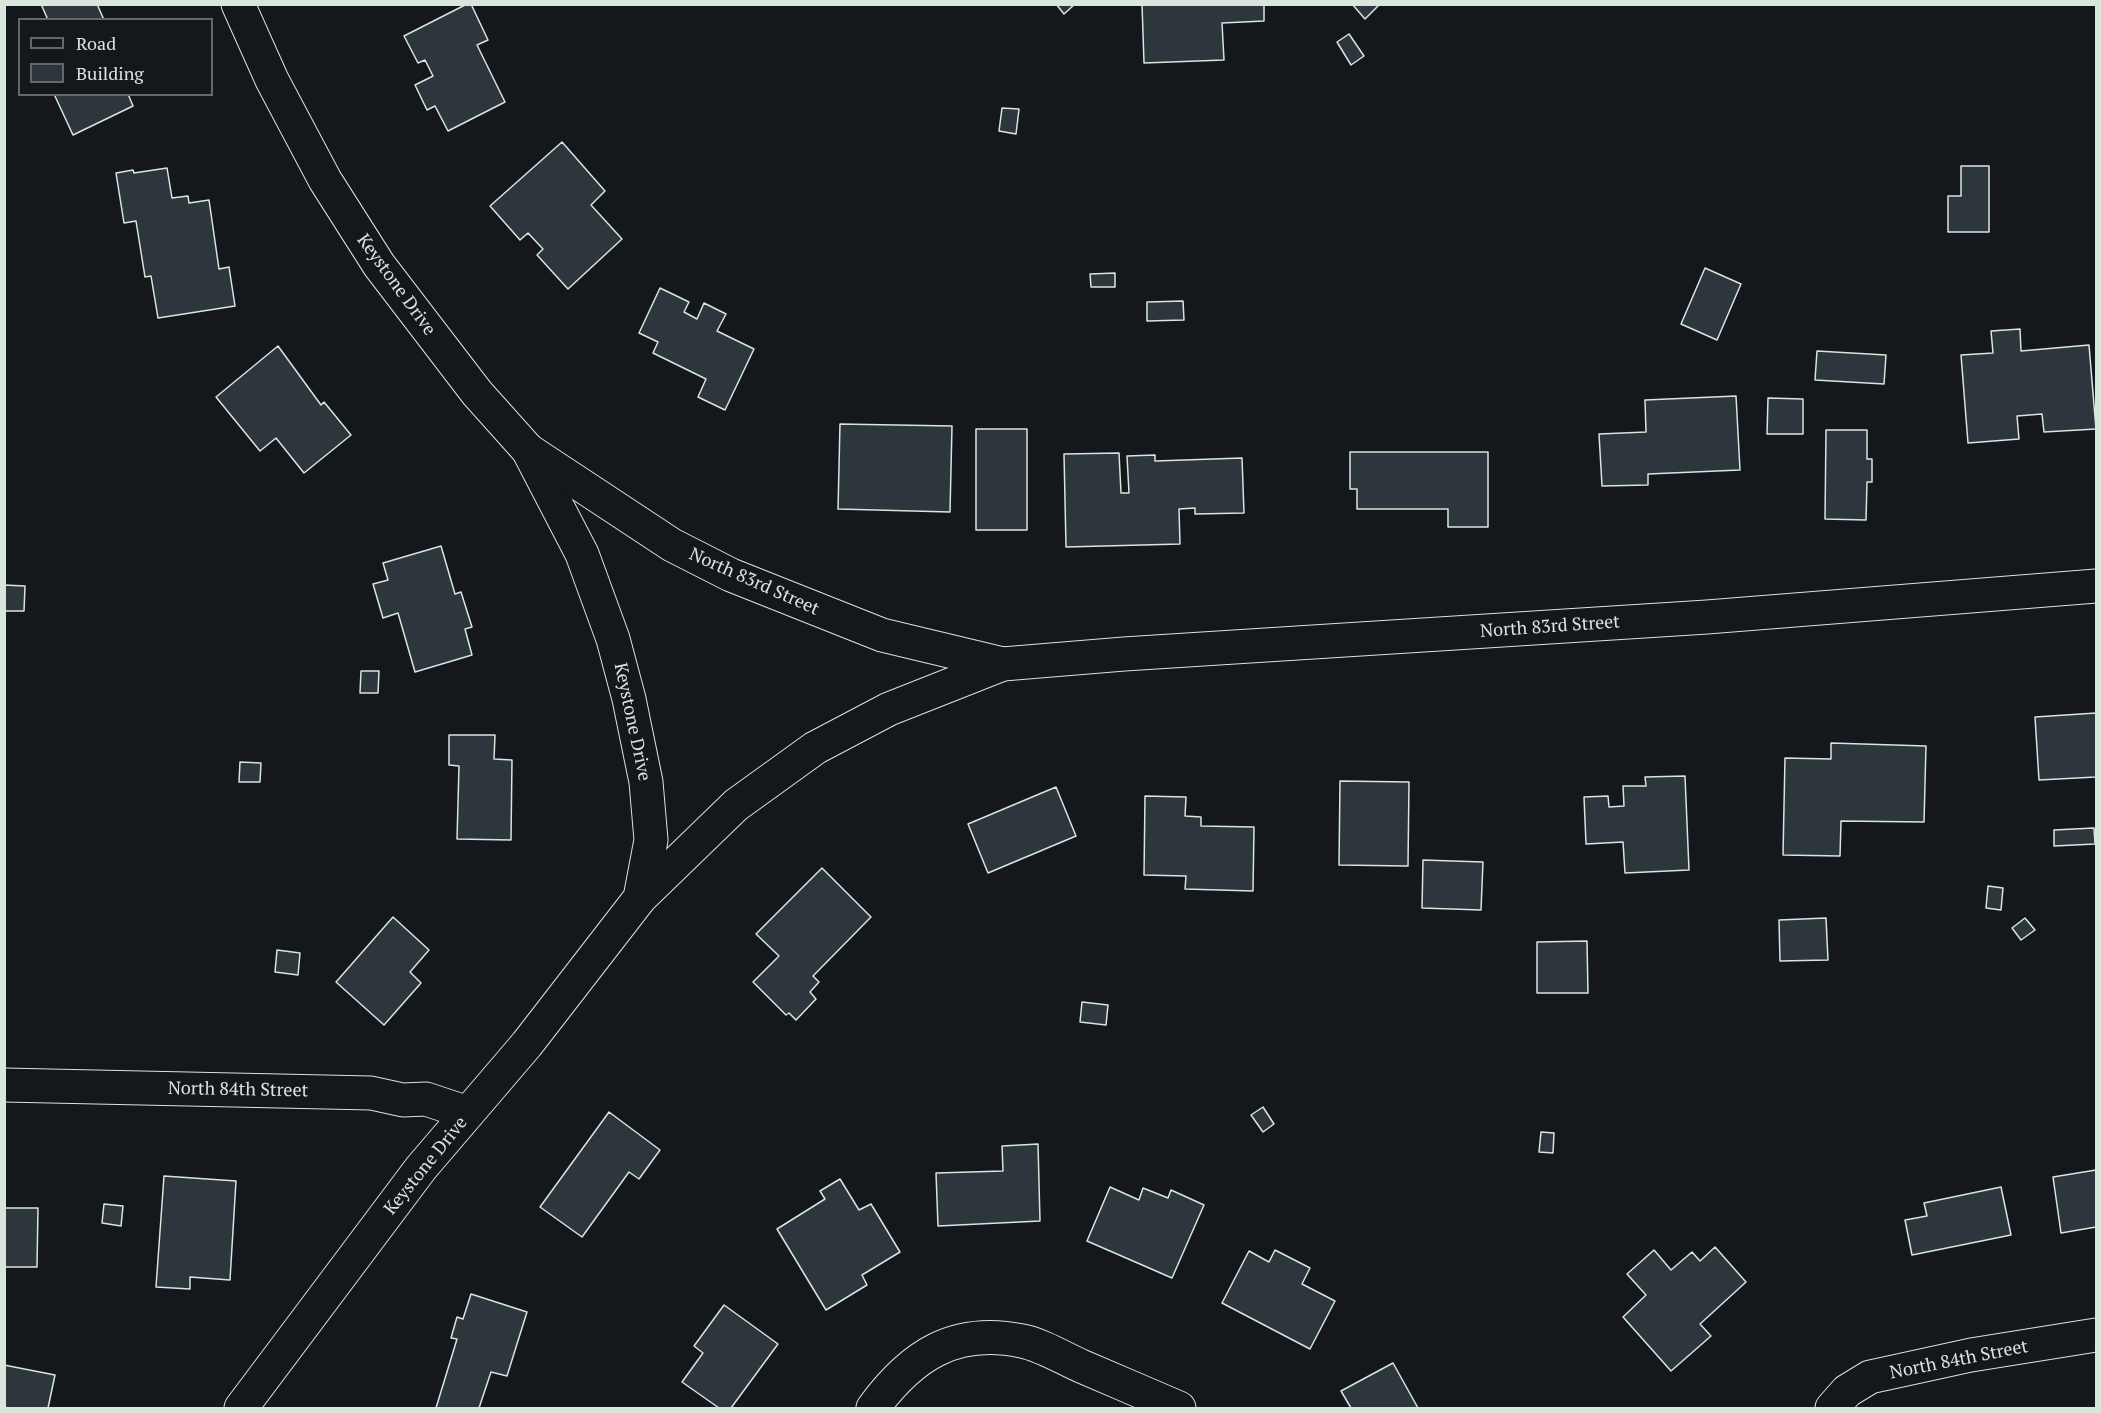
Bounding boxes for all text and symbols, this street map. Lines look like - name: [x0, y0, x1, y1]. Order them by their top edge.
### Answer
- legend: [18, 18, 213, 96]
- text: Road: [76, 31, 116, 55]
- text: Building: [76, 61, 144, 85]
- street label: Keystone Drive: [352, 230, 440, 340]
- street label: North 83rd Street: [686, 544, 822, 620]
- street label: North 83rd Street: [1479, 611, 1621, 643]
- street label: Keystone Drive: [609, 661, 655, 783]
- street label: North 84th Street: [168, 1078, 308, 1102]
- street label: Keystone Drive: [380, 1113, 472, 1219]
- street label: North 84th Street: [1888, 1336, 2030, 1384]

